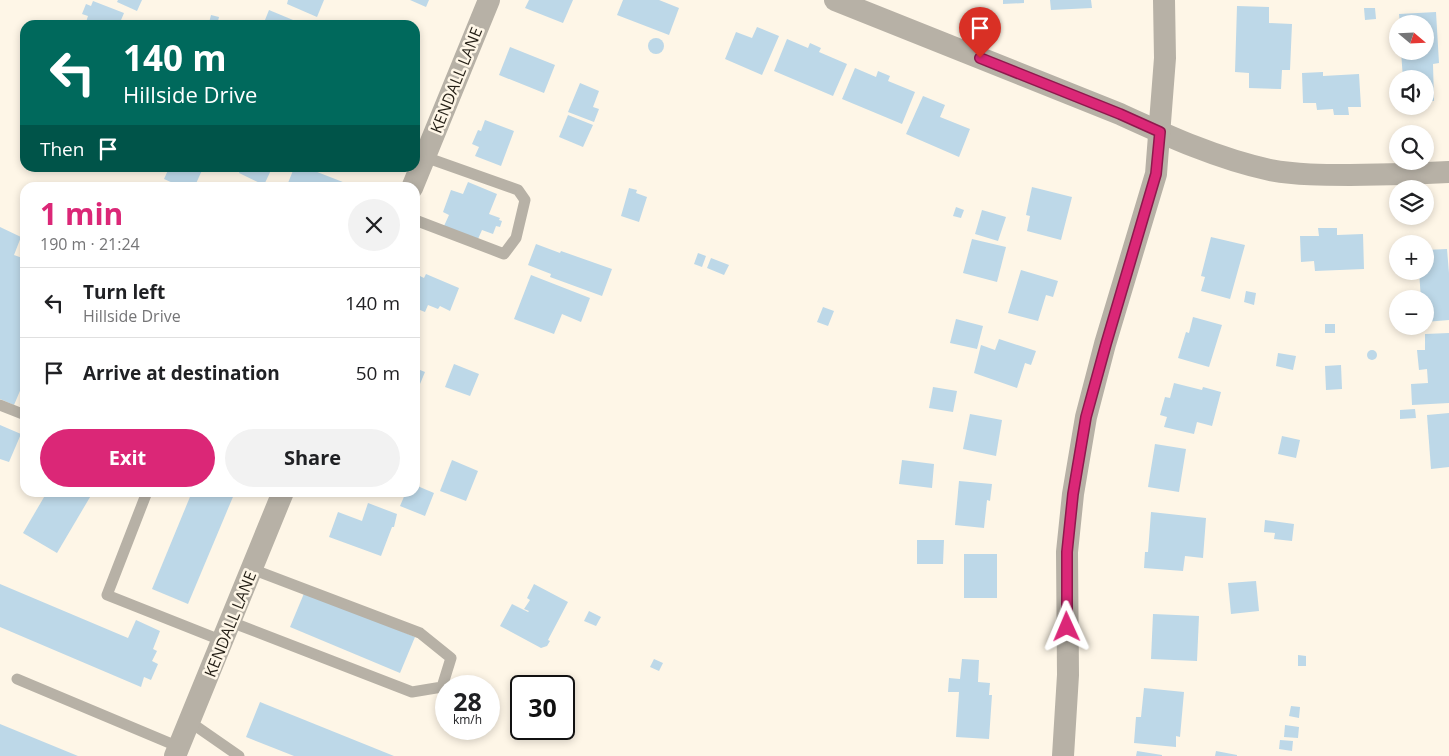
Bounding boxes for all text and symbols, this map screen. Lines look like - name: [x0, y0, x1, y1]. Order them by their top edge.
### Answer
- pin: [959, 7, 1001, 58]
- icon: arrive: [966, 14, 994, 42]
- north arrow: [1389, 15, 1434, 60]
- map controls: [1389, 15, 1434, 335]
- street label: KENDALL LANE: [425, 24, 487, 136]
- text: 140 m: [123, 34, 227, 81]
- icon: left: [40, 40, 105, 105]
- button: sound: [1389, 70, 1434, 115]
- text: Hillside Drive: [123, 79, 257, 109]
- button: search: [1389, 125, 1434, 170]
- icon: arrive: [94, 135, 122, 163]
- text: Then: [40, 136, 84, 162]
- button: layers: [1389, 180, 1434, 225]
- text: 1 min: [40, 193, 123, 234]
- button: close: [348, 199, 400, 251]
- text: 190 m · 21:24: [40, 233, 140, 255]
- button: +: [1389, 235, 1434, 280]
- text: Turn left: [83, 279, 165, 305]
- icon: left: [40, 289, 68, 317]
- text: 140 m: [345, 290, 400, 316]
- button: −: [1389, 290, 1434, 335]
- text: Hillside Drive: [83, 305, 181, 327]
- icon: arrive: [40, 359, 68, 387]
- text: Arrive at destination: [83, 360, 280, 386]
- text: 50 m: [356, 360, 400, 386]
- button: Exit: [40, 429, 215, 487]
- button: Share: [225, 429, 400, 487]
- street label: KENDALL LANE: [199, 568, 261, 680]
- position arrow: [1040, 600, 1092, 652]
- speed limit sign: 30: [510, 675, 575, 740]
- text: 28: [453, 684, 482, 718]
- text: km/h: [453, 711, 482, 728]

